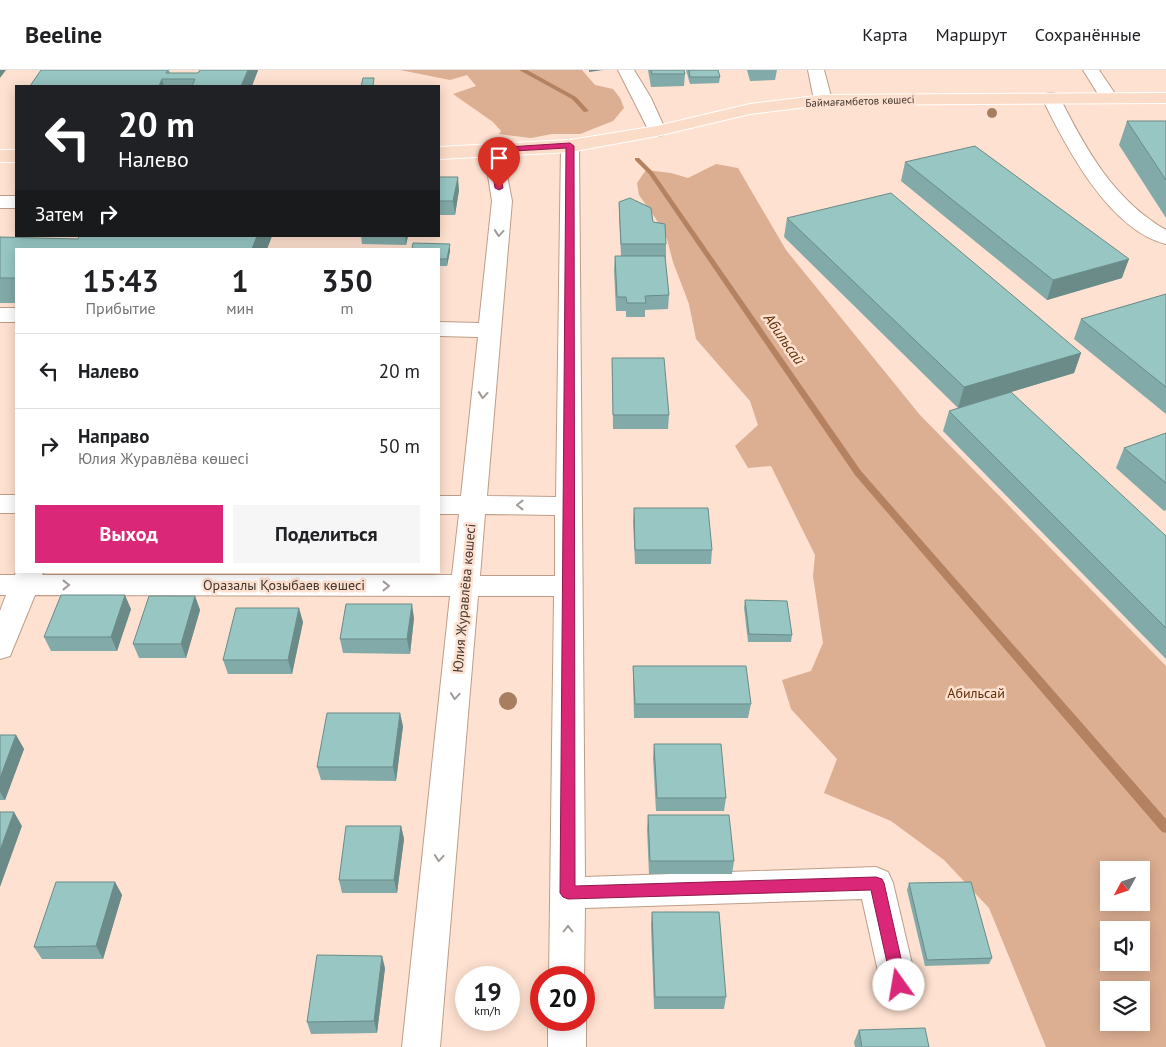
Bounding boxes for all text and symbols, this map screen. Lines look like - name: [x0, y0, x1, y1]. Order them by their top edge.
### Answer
- text: Beeline: [25, 19, 102, 50]
- text: Карта: [862, 23, 908, 46]
- text: Маршрут: [936, 23, 1007, 46]
- text: Сохранённые: [1035, 23, 1141, 46]
- street label: Баймағамбетов көшесі: [805, 92, 915, 110]
- text: 20 m: [118, 101, 195, 147]
- icon: left: [35, 105, 100, 170]
- pin: [478, 137, 520, 188]
- icon: arrive: [485, 144, 513, 172]
- text: Налево: [118, 145, 189, 173]
- icon: right: [94, 200, 122, 228]
- text: Затем: [35, 202, 84, 226]
- one-way arrow: [494, 229, 505, 237]
- text: 15:43: [83, 261, 159, 300]
- text: 1: [232, 261, 249, 300]
- text: 350: [321, 261, 372, 300]
- text: Прибытие: [85, 298, 156, 318]
- text: мин: [226, 298, 254, 318]
- text: m: [340, 298, 353, 318]
- water label: Абильсай: [759, 309, 809, 368]
- icon: left: [35, 357, 63, 385]
- text: Налево: [78, 359, 139, 383]
- text: 20 m: [379, 359, 420, 383]
- one-way arrow: [478, 391, 489, 399]
- text: Направо: [78, 424, 149, 448]
- icon: right: [35, 432, 63, 460]
- text: 50 m: [379, 434, 420, 458]
- text: Юлия Журавлёва көшесі: [78, 448, 249, 468]
- one-way arrow: [515, 500, 523, 510]
- button: Выход: [35, 505, 223, 563]
- button: Поделиться: [233, 505, 420, 563]
- street label: Юлия Журавлёва көшесі: [449, 523, 479, 673]
- street label: Оразалы Қозыбаев көшесі: [203, 576, 365, 594]
- one-way arrow: [62, 580, 70, 590]
- one-way arrow: [382, 581, 390, 591]
- park label: Абильсай: [947, 684, 1005, 702]
- one-way arrow: [449, 692, 460, 700]
- one-way arrow: [434, 854, 445, 862]
- north arrow: [1100, 861, 1150, 911]
- map controls: [1100, 861, 1150, 1031]
- button: sound: [1100, 921, 1150, 971]
- one-way arrow: [562, 925, 573, 933]
- position arrow: [872, 958, 924, 1010]
- speed limit sign: 20: [530, 966, 595, 1031]
- text: 19: [473, 976, 502, 1008]
- button: layers: [1100, 981, 1150, 1031]
- text: km/h: [474, 1003, 501, 1018]

